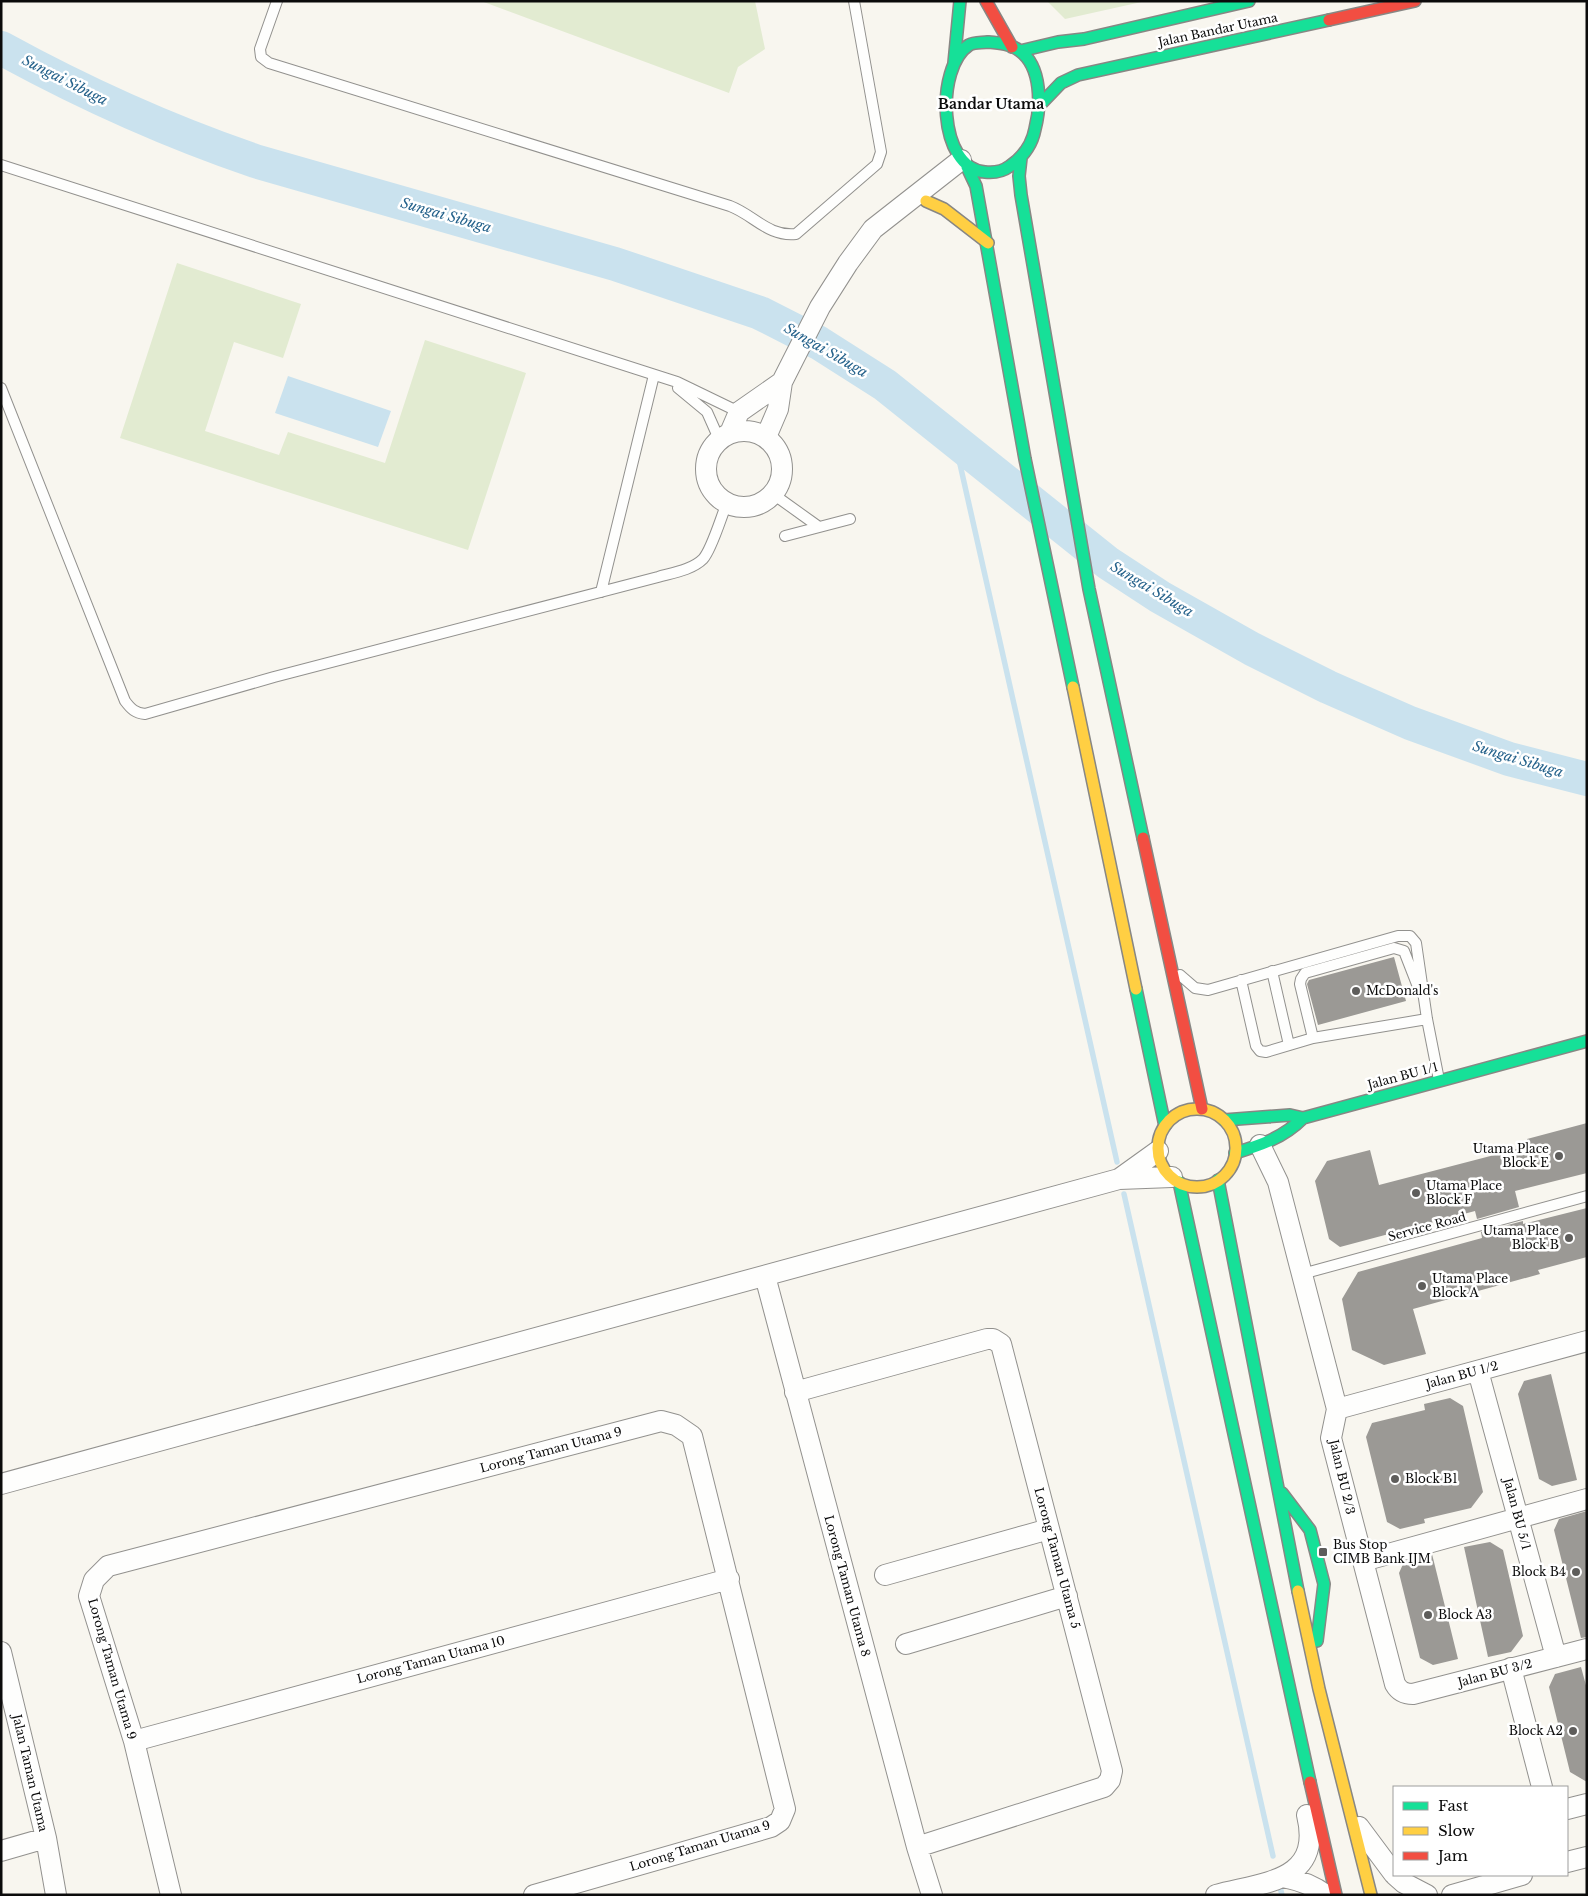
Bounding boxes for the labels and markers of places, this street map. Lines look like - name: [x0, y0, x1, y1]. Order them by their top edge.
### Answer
- place label: McDonald's: [1366, 983, 1438, 998]
- marker: McDonald's: [1350, 985, 1362, 997]
- place label: Utama Place Block E: [1473, 1141, 1549, 1170]
- marker: Utama Place Block E: [1553, 1150, 1565, 1162]
- place label: Utama Place Block F: [1426, 1178, 1502, 1207]
- marker: Utama Place Block F: [1410, 1187, 1422, 1199]
- place label: Utama Place Block B: [1483, 1223, 1559, 1252]
- marker: Utama Place Block B: [1563, 1232, 1575, 1244]
- place label: Utama Place Block A: [1432, 1271, 1508, 1300]
- marker: Utama Place Block A: [1416, 1280, 1428, 1292]
- place label: Block B1: [1405, 1471, 1458, 1486]
- marker: Block B1: [1389, 1473, 1401, 1485]
- place label: Bus Stop CIMB Bank IJM: [1333, 1537, 1431, 1566]
- marker: Bus Stop CIMB Bank IJM: [1317, 1546, 1329, 1558]
- place label: Block B4: [1512, 1564, 1566, 1579]
- marker: Block B4: [1570, 1566, 1582, 1578]
- place label: Block A3: [1438, 1607, 1492, 1622]
- marker: Block A3: [1422, 1609, 1434, 1621]
- place label: Block A2: [1509, 1723, 1563, 1738]
- marker: Block A2: [1567, 1725, 1579, 1737]

